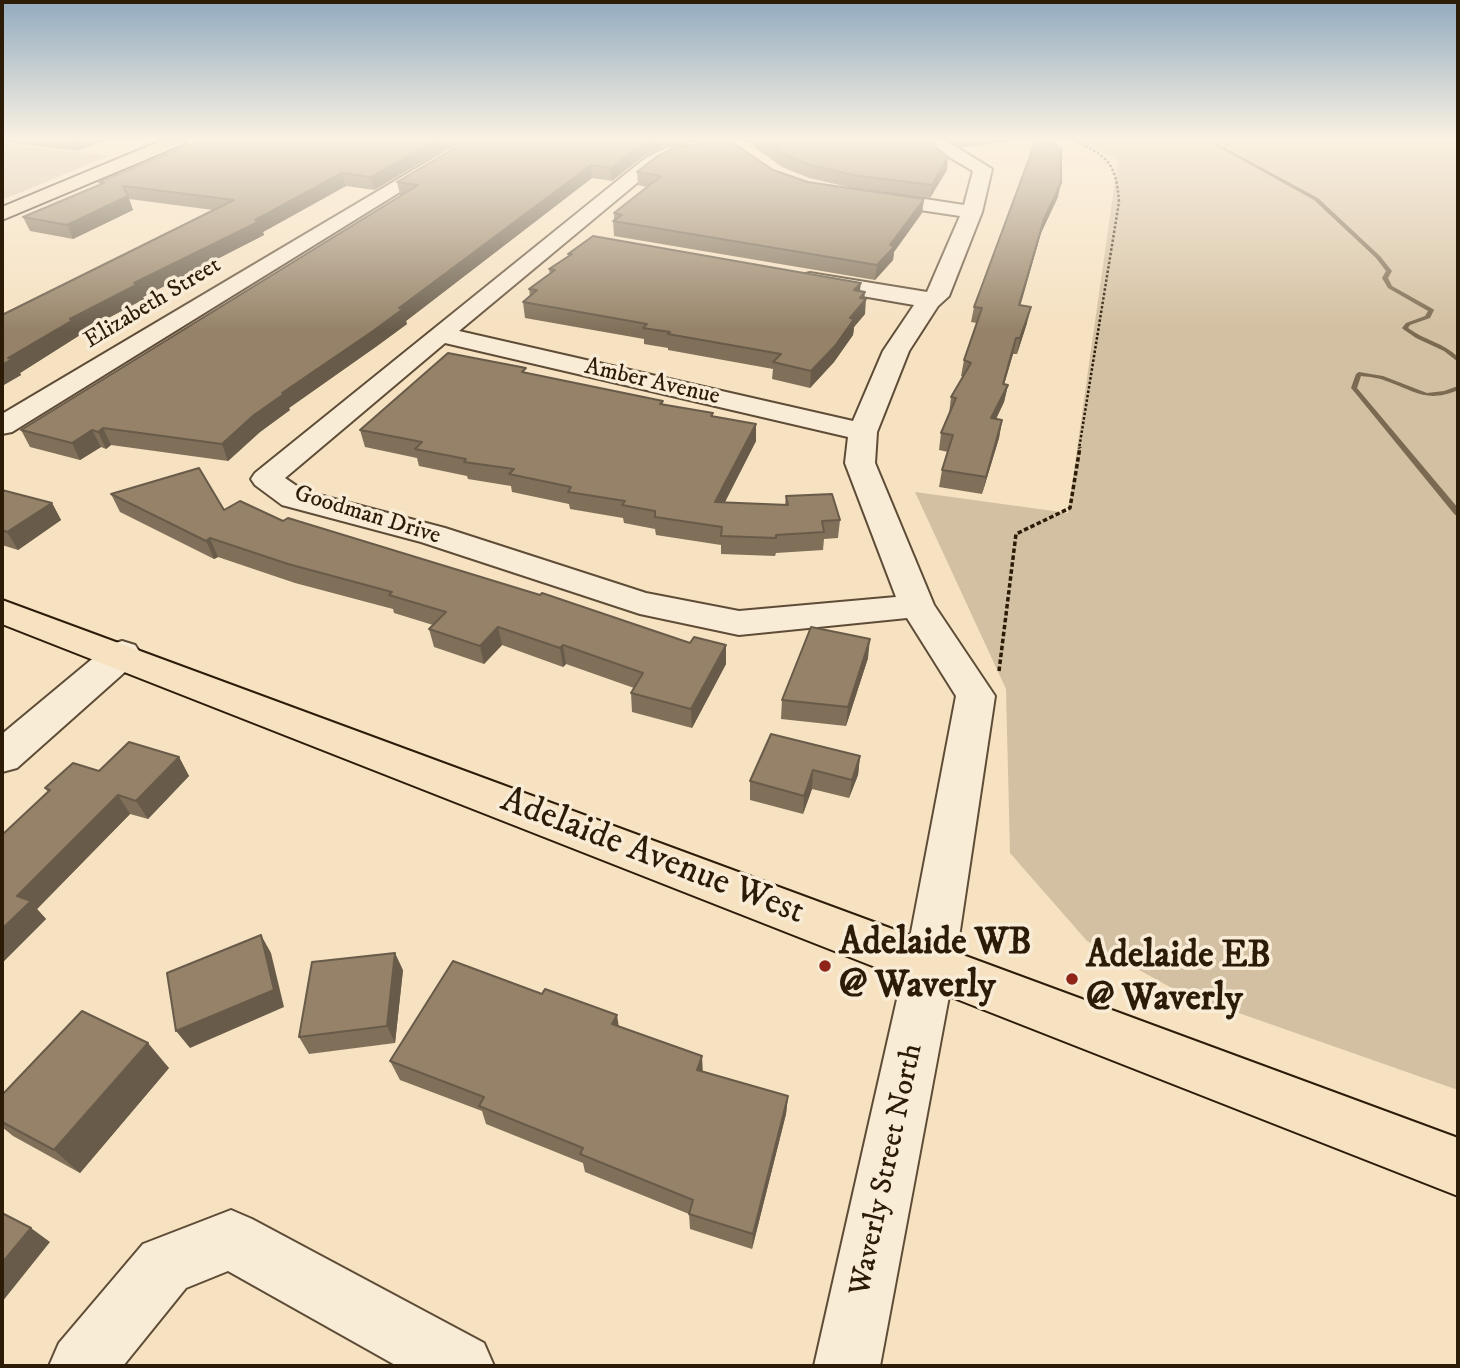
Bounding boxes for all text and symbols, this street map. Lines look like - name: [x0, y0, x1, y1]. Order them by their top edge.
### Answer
- street label: Elizabeth Street: [79, 252, 227, 356]
- street label: Amber Avenue: [582, 353, 722, 413]
- street label: Goodman Drive: [290, 480, 444, 552]
- street label: Adelaide Avenue West: [494, 780, 810, 936]
- place label: Adelaide WB @ Waverly: [839, 923, 1032, 1010]
- place label: Adelaide EB @ Waverly: [1086, 936, 1271, 1023]
- marker: Adelaide WB @ Waverly: [817, 958, 833, 974]
- marker: Adelaide EB @ Waverly: [1064, 971, 1080, 987]
- street label: Waverly Street North: [844, 1041, 932, 1299]

